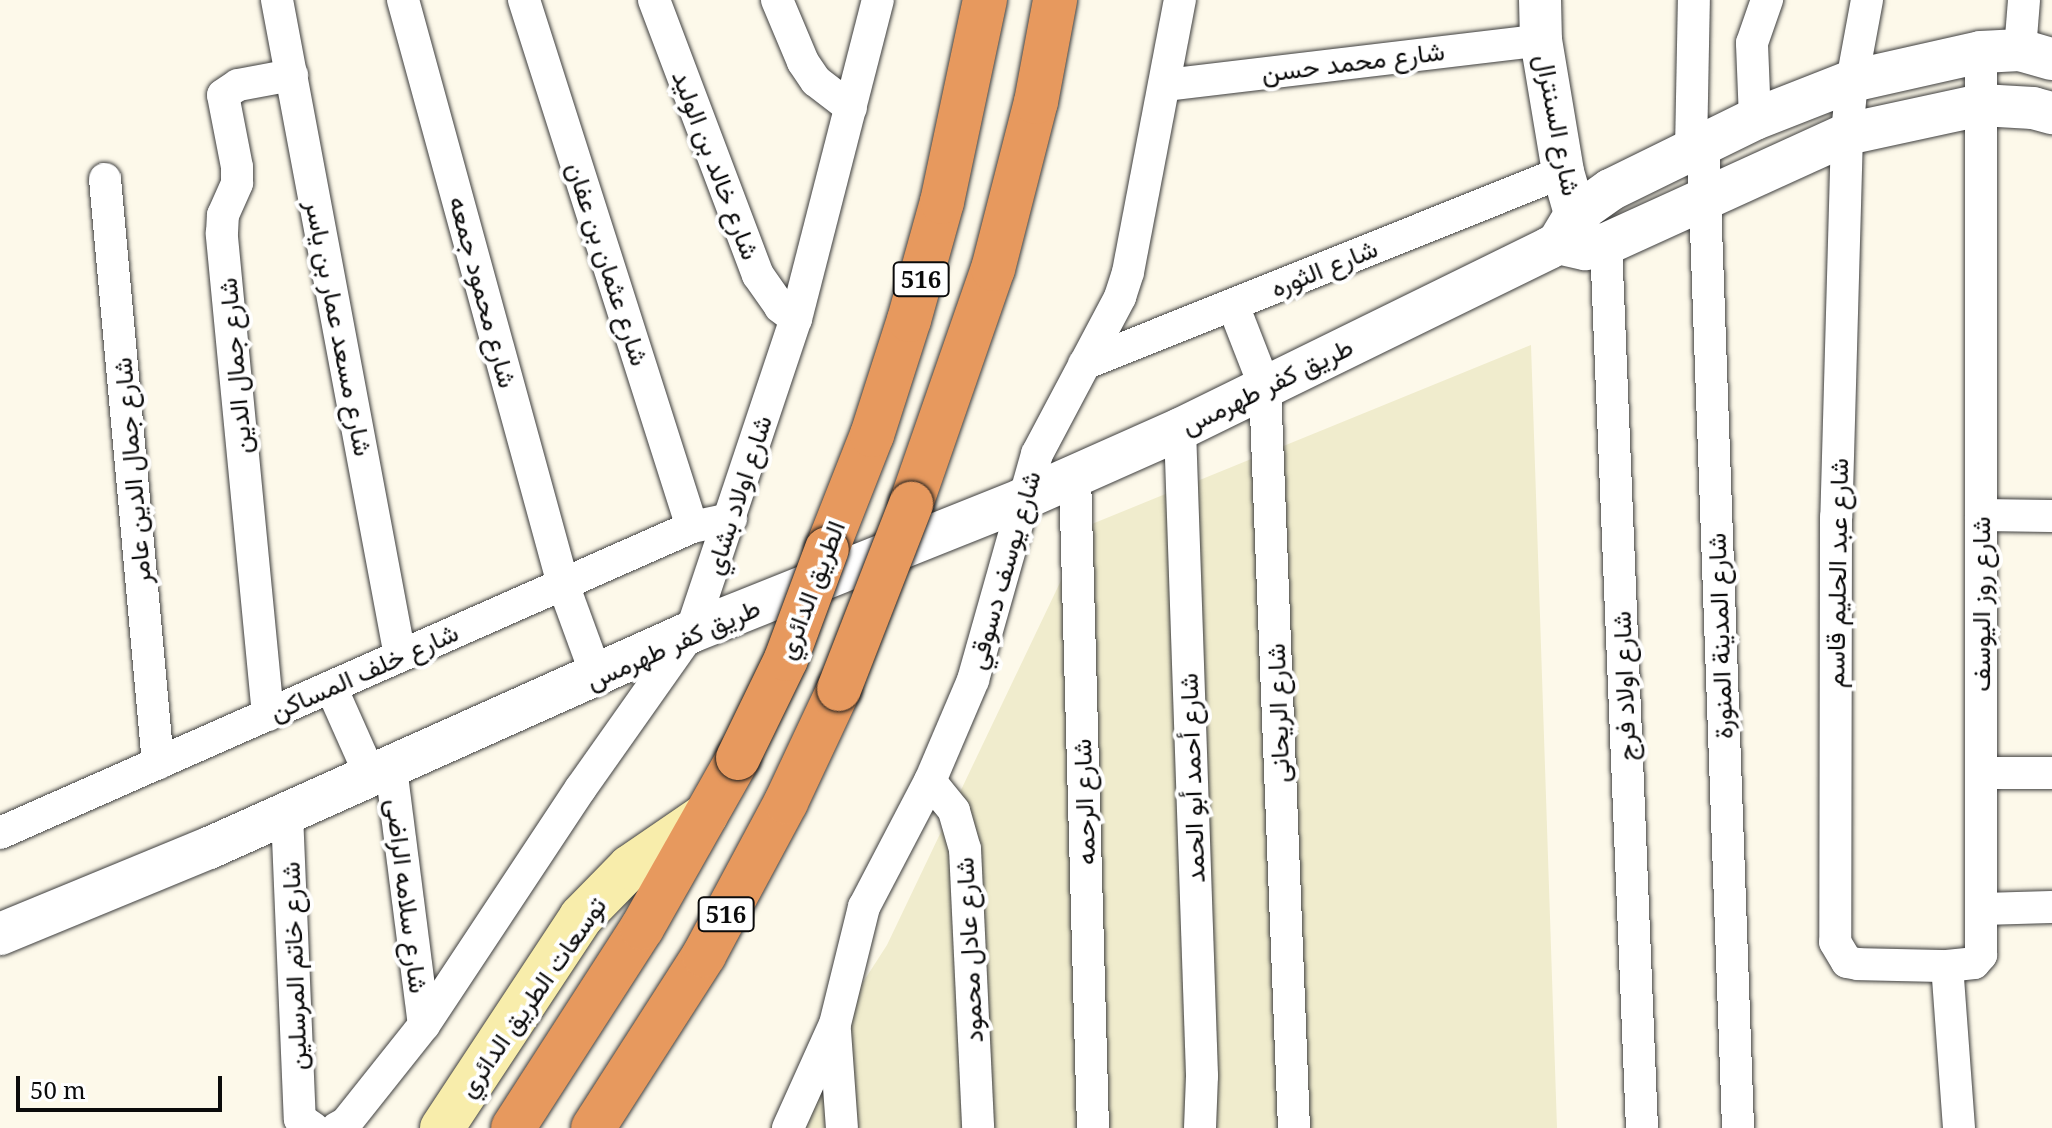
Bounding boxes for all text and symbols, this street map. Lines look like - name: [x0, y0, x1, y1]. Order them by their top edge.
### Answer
- street label: شارع محمد حسن: [1260, 35, 1446, 89]
- street label: شارع السنترال: [1529, 52, 1587, 198]
- street label: شارع خالد بن الوليد: [666, 66, 766, 264]
- street label: شارع عثمان بن عفان: [560, 158, 656, 370]
- street label: شارع محمود جمعه: [442, 193, 524, 391]
- street label: شارع مسعد عمار بن ياسر: [299, 197, 379, 459]
- street label: شارع الثوره: [1266, 232, 1382, 304]
- road number: 516: [891, 259, 951, 299]
- street label: شارع جمال الدين: [212, 277, 258, 455]
- street label: طريق كفر طهرمس: [1176, 331, 1358, 441]
- street label: شارع جمال الدين عامر: [107, 356, 157, 586]
- street label: شارع اولاد بشاي: [698, 412, 778, 578]
- street label: شارع عبد الحليم قاسم: [1819, 458, 1855, 688]
- street label: شارع يوسف دسوقي: [961, 467, 1047, 673]
- street label: الطريق الدائري: [770, 516, 852, 664]
- street label: شارع روز اليوسف: [1965, 516, 1997, 692]
- street label: شارع المدينة المنورة: [1701, 532, 1739, 740]
- street label: طريق كفر طهرمس: [581, 592, 765, 696]
- street label: شارع اولاد فرج: [1606, 611, 1642, 761]
- street label: شارع خلف المساكن: [265, 616, 463, 728]
- street label: شارع الريحانى: [1260, 643, 1296, 783]
- street label: شارع أحمد أبو الحمد: [1173, 673, 1211, 883]
- street label: شارع الرحمه: [1066, 738, 1102, 866]
- street label: شارع سلامه الراضى: [380, 797, 434, 995]
- street label: شارع عادل محمود: [949, 856, 989, 1044]
- street label: شارع خاتم المرسلين: [275, 861, 313, 1071]
- street label: توسعات الطريق الدائري: [451, 891, 613, 1103]
- road number: 516: [696, 894, 756, 934]
- scale bar: [20, 1060, 226, 1110]
- text: 50 m: [30, 1073, 86, 1106]

